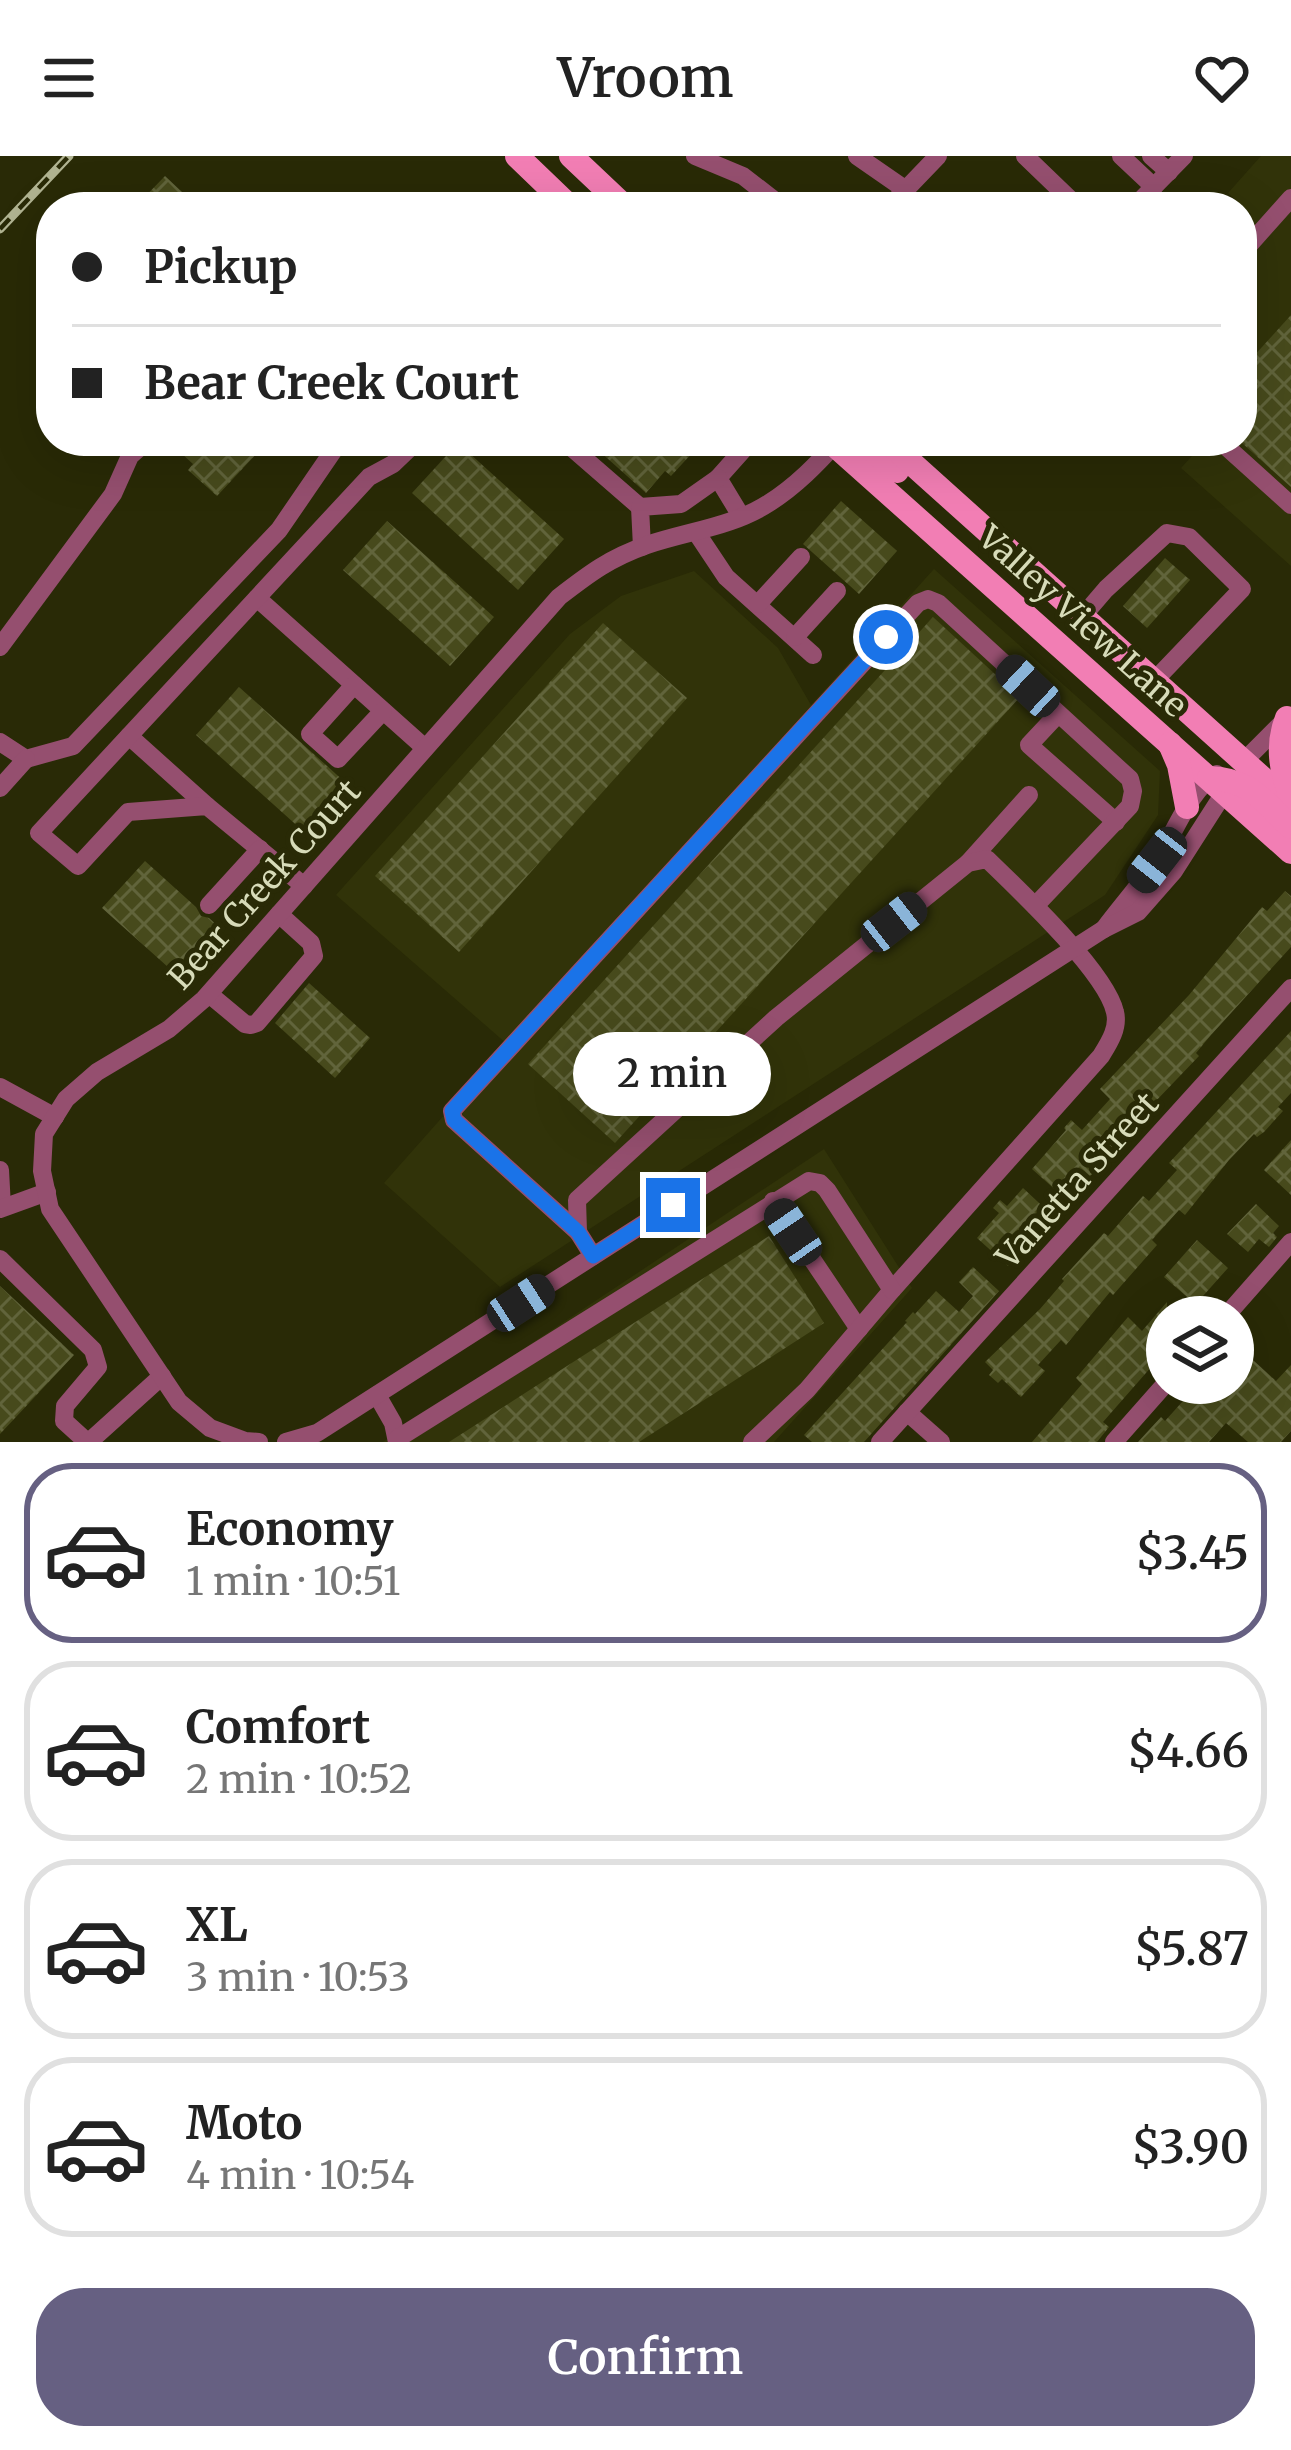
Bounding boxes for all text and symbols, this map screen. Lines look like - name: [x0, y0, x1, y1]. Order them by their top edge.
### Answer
- text: Vroom: [557, 44, 734, 112]
- icon: menu: [36, 45, 102, 111]
- icon: heart: [1189, 45, 1255, 111]
- text: Pickup: [144, 239, 298, 295]
- text: Bear Creek Court: [144, 355, 519, 411]
- street label: Valley View Lane: [969, 516, 1195, 726]
- route start: [859, 610, 913, 664]
- car: [989, 648, 1067, 724]
- street label: Bear Creek Court: [159, 771, 369, 998]
- car: [1121, 821, 1193, 899]
- car: [855, 886, 933, 958]
- callout: 2 min: [574, 1031, 772, 1115]
- text: 2 min: [617, 1049, 727, 1098]
- street label: Vanetta Street: [987, 1084, 1167, 1278]
- route end: [646, 1178, 700, 1232]
- car: [758, 1192, 828, 1272]
- car: [481, 1268, 561, 1338]
- map controls: [1146, 1296, 1254, 1404]
- button: layers: [1146, 1296, 1254, 1404]
- icon: car: [42, 1499, 150, 1607]
- text: Economy: [186, 1501, 394, 1557]
- text: $3.45: [1135, 1525, 1249, 1581]
- text: 1 min · 10:51: [186, 1557, 400, 1606]
- icon: car: [42, 1697, 150, 1805]
- text: Comfort: [186, 1699, 370, 1755]
- text: $4.66: [1127, 1723, 1249, 1779]
- text: 2 min · 10:52: [186, 1755, 412, 1804]
- icon: car: [42, 1895, 150, 2003]
- text: XL: [186, 1897, 248, 1953]
- text: $5.87: [1134, 1921, 1249, 1977]
- text: 3 min · 10:53: [186, 1953, 410, 2002]
- icon: car: [42, 2093, 150, 2201]
- text: Moto: [186, 2095, 302, 2151]
- text: $3.90: [1131, 2119, 1249, 2175]
- text: 4 min · 10:54: [186, 2151, 414, 2200]
- button: Confirm: [36, 2288, 1255, 2426]

